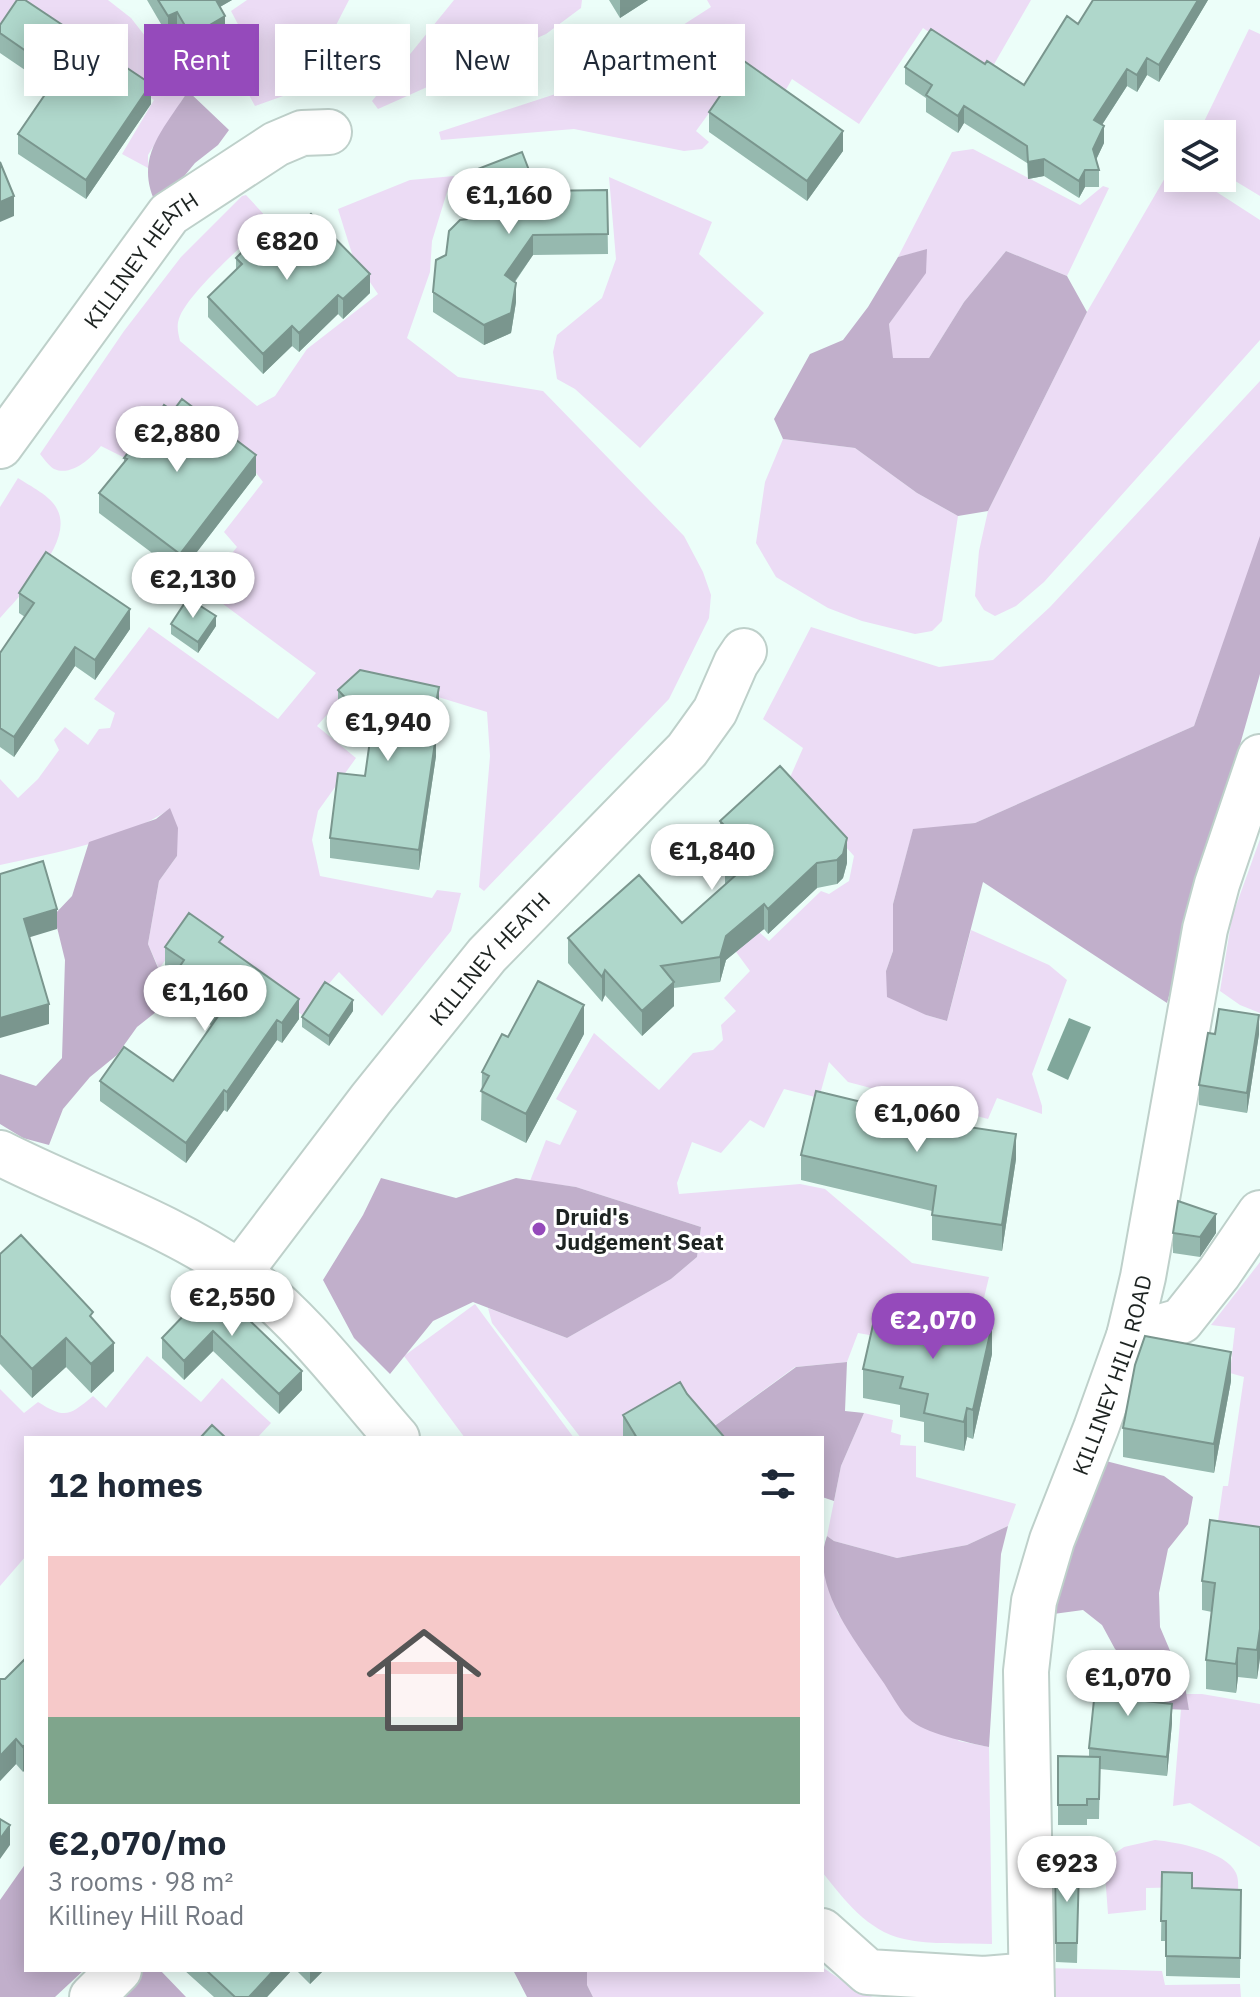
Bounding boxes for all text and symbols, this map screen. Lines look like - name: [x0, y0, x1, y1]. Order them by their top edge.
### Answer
- chip: Buy: [24, 24, 128, 96]
- chip: Rent: [144, 24, 259, 96]
- chip: Filters: [275, 24, 410, 96]
- chip: New: [426, 24, 538, 96]
- chip: Apartment: [554, 24, 745, 96]
- map controls: [1164, 120, 1236, 192]
- button: layers: [1164, 120, 1236, 192]
- pin: €1,160: [444, 168, 574, 236]
- text: €1,160: [466, 177, 552, 211]
- street label: KILLINEY HEATH: [76, 185, 203, 334]
- pin: €820: [240, 214, 334, 282]
- text: €820: [255, 223, 319, 257]
- pin: €2,880: [112, 406, 242, 474]
- text: €2,880: [134, 415, 220, 449]
- pin: €2,130: [128, 552, 258, 620]
- text: €2,130: [150, 561, 236, 595]
- pin: €1,940: [323, 695, 453, 763]
- text: €1,940: [345, 704, 431, 738]
- pin: €1,840: [647, 824, 777, 892]
- text: €1,840: [669, 833, 755, 867]
- street label: KILLINEY HEATH: [422, 885, 555, 1031]
- pin: €1,160: [140, 965, 270, 1033]
- text: €1,160: [162, 974, 248, 1008]
- pin: €1,060: [852, 1086, 982, 1154]
- text: €1,060: [874, 1095, 960, 1129]
- place label: Druid's Judgement Seat: [555, 1202, 724, 1256]
- marker: Druid's Judgement Seat: [530, 1220, 548, 1238]
- pin: €2,550: [167, 1270, 297, 1338]
- street label: KILLINEY HILL ROAD: [1065, 1272, 1158, 1479]
- text: €2,550: [189, 1279, 275, 1313]
- pin: €2,070: [868, 1293, 998, 1361]
- text: €2,070: [890, 1302, 976, 1336]
- text: 12 homes: [48, 1462, 203, 1506]
- icon: filters: [756, 1462, 800, 1506]
- icon: home: [352, 1608, 496, 1752]
- pin: €1,070: [1063, 1650, 1193, 1718]
- text: €1,070: [1085, 1659, 1171, 1693]
- text: €2,070/mo: [48, 1820, 226, 1864]
- pin: €923: [1020, 1836, 1114, 1904]
- text: €923: [1035, 1845, 1099, 1879]
- text: 3 rooms · 98 m²: [48, 1864, 233, 1898]
- text: Killiney Hill Road: [48, 1898, 244, 1932]

